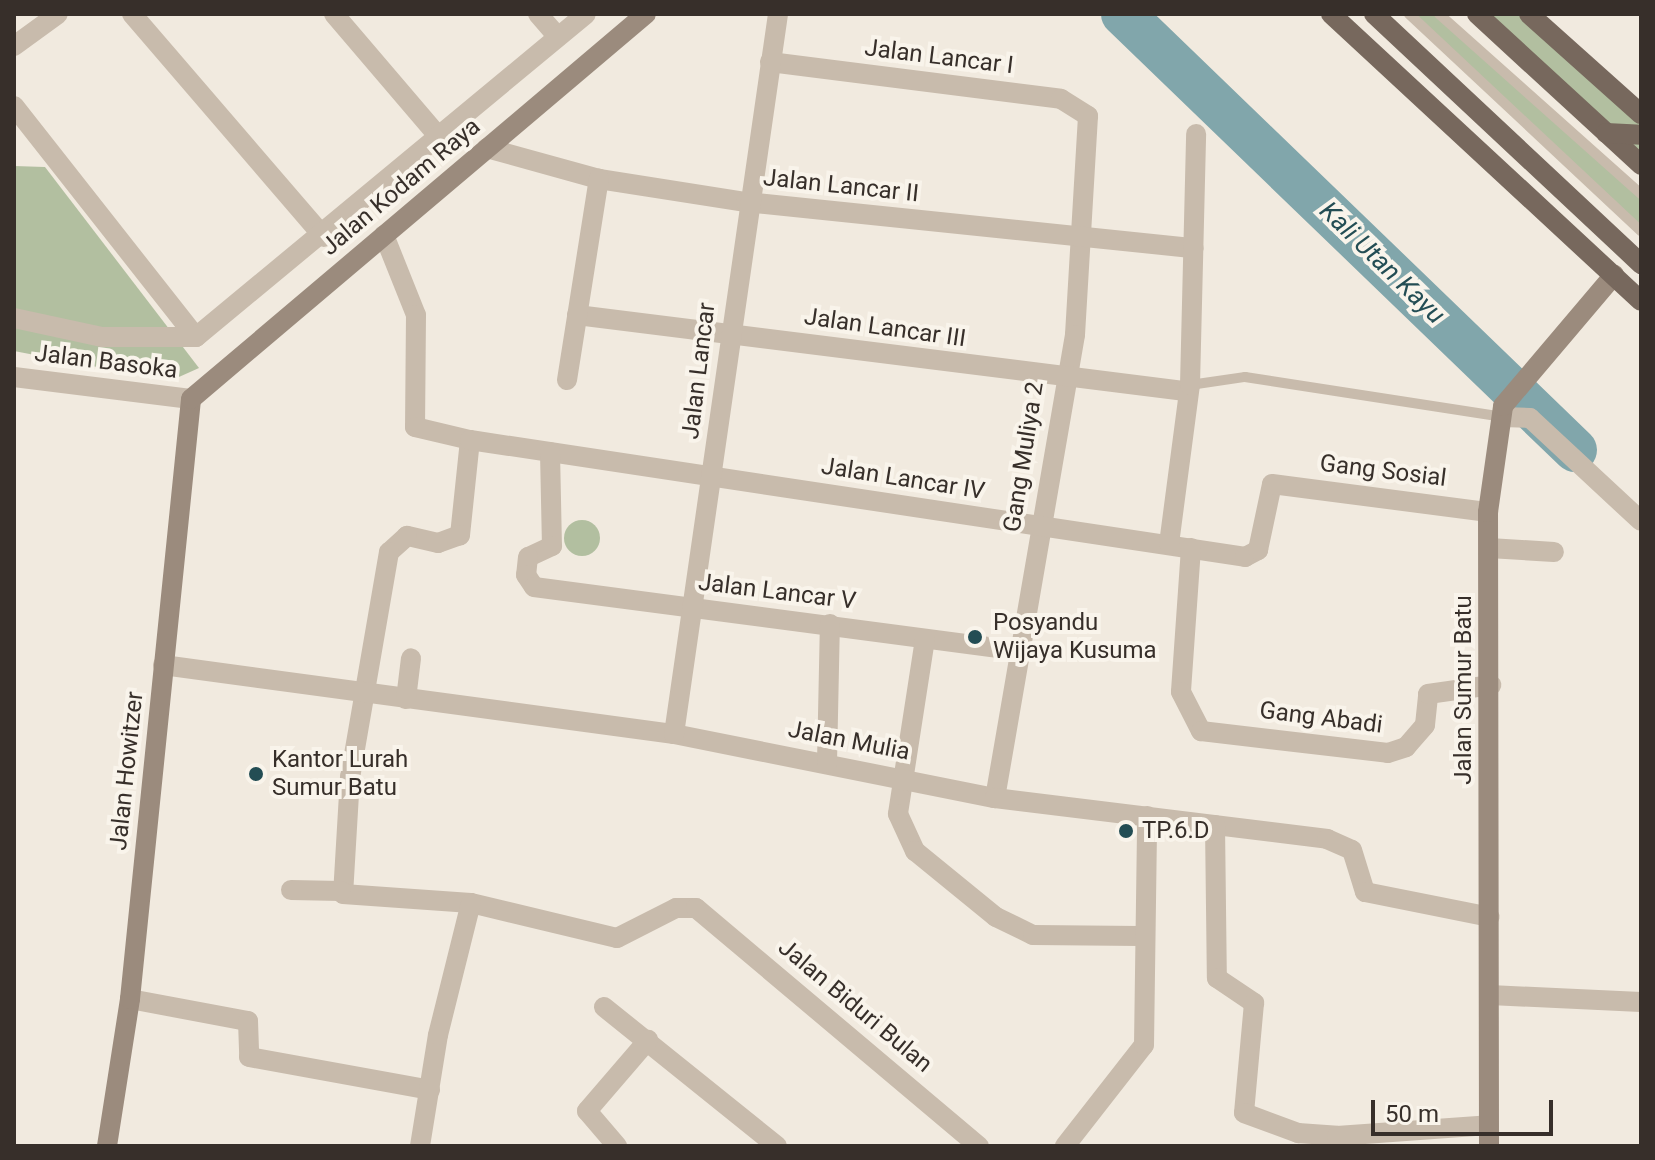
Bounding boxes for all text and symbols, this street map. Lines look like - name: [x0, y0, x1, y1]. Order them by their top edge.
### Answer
- street label: Jalan Lancar I: [863, 34, 1015, 80]
- street label: Jalan Kodam Raya: [316, 112, 486, 262]
- street label: Jalan Lancar II: [762, 164, 920, 208]
- water label: Kali Utan Kayu: [1313, 196, 1451, 330]
- street label: Jalan Lancar: [676, 301, 722, 441]
- street label: Jalan Lancar III: [802, 302, 968, 354]
- street label: Jalan Basoka: [33, 339, 179, 385]
- street label: Gang Muliya 2: [998, 380, 1050, 534]
- street label: Gang Sosial: [1318, 449, 1448, 493]
- street label: Jalan Lancar IV: [819, 452, 987, 506]
- street label: Jalan Lancar V: [697, 568, 857, 616]
- street label: Jalan Sumur Batu: [1450, 595, 1478, 785]
- place label: Posyandu Wijaya Kusuma: [993, 609, 1157, 665]
- marker: Posyandu Wijaya Kusuma: [964, 626, 986, 648]
- street label: Jalan Howitzer: [104, 690, 150, 852]
- street label: Gang Abadi: [1258, 696, 1384, 740]
- street label: Jalan Mulia: [786, 715, 912, 767]
- place label: Kantor Lurah Sumur Batu: [272, 746, 408, 802]
- marker: Kantor Lurah Sumur Batu: [247, 765, 265, 783]
- place label: TP.6.D: [1142, 817, 1210, 845]
- marker: TP.6.D: [1117, 822, 1135, 840]
- street label: Jalan Biduri Bulan: [772, 933, 938, 1079]
- scale bar: [1375, 1084, 1557, 1134]
- text: 50 m: [1385, 1100, 1439, 1128]

